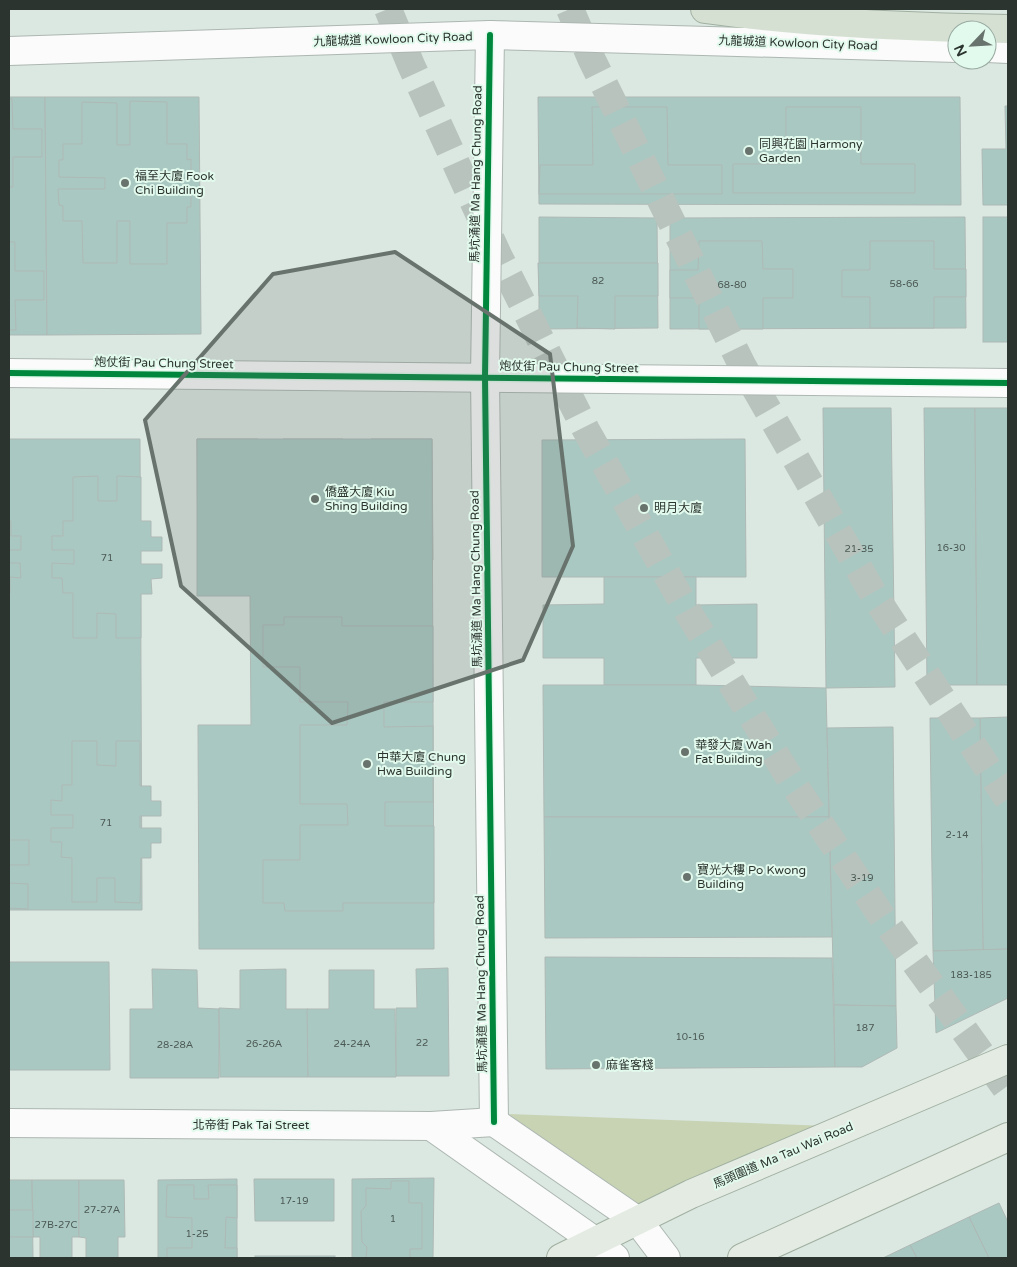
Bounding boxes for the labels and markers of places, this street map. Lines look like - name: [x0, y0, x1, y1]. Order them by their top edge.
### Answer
- place label: 同興花園 Harmony Garden: [759, 137, 863, 165]
- marker: 同興花園 Harmony Garden: [743, 145, 755, 157]
- place label: 福至大廈 Fook Chi Building: [135, 169, 215, 197]
- marker: 福至大廈 Fook Chi Building: [119, 177, 131, 189]
- place label: 僑盛大廈 Kiu Shing Building: [325, 485, 408, 513]
- marker: 僑盛大廈 Kiu Shing Building: [309, 493, 321, 505]
- place label: 明月大廈: [654, 501, 702, 515]
- marker: 明月大廈: [638, 502, 650, 514]
- place label: 華發大廈 Wah Fat Building: [695, 738, 772, 766]
- marker: 華發大廈 Wah Fat Building: [679, 746, 691, 758]
- place label: 中華大廈 Chung Hwa Building: [377, 750, 466, 778]
- marker: 中華大廈 Chung Hwa Building: [361, 758, 373, 770]
- place label: 寶光大樓 Po Kwong Building: [697, 863, 806, 891]
- marker: 寶光大樓 Po Kwong Building: [681, 871, 693, 883]
- place label: 麻雀客棧: [606, 1058, 654, 1072]
- marker: 麻雀客棧: [590, 1059, 602, 1071]

